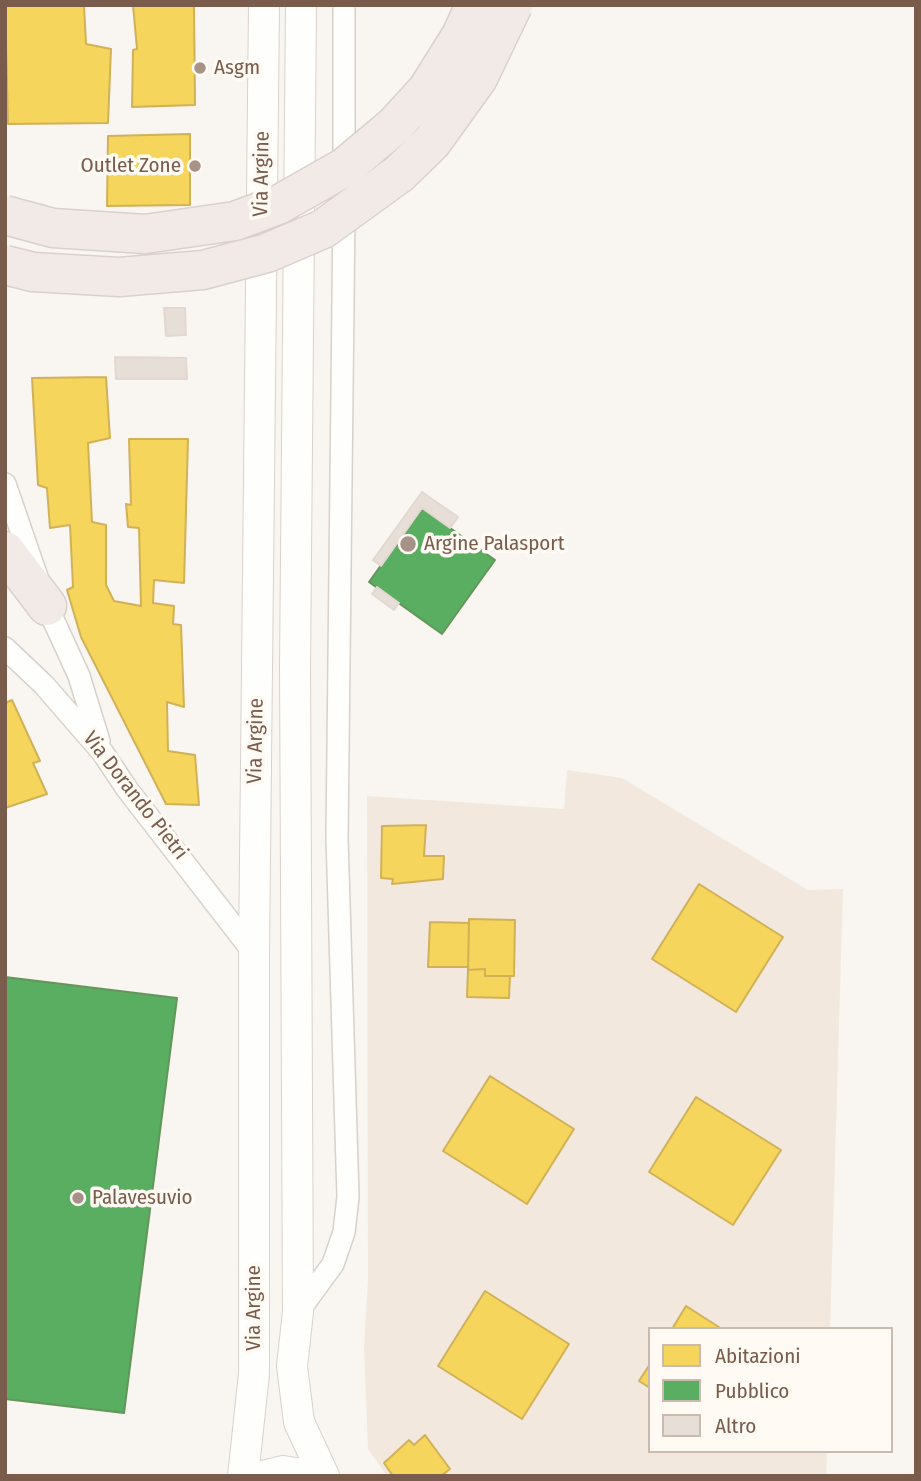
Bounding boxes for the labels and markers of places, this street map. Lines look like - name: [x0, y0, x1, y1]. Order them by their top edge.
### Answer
- place label: Asgm: [214, 55, 260, 81]
- marker: Asgm: [192, 60, 208, 76]
- place label: Outlet Zone: [81, 153, 181, 179]
- marker: Outlet Zone: [187, 158, 203, 174]
- place label: Argine Palasport: [424, 531, 565, 557]
- marker: Argine Palasport: [398, 534, 418, 554]
- place label: Palavesuvio: [92, 1185, 193, 1211]
- marker: Palavesuvio: [70, 1190, 86, 1206]

